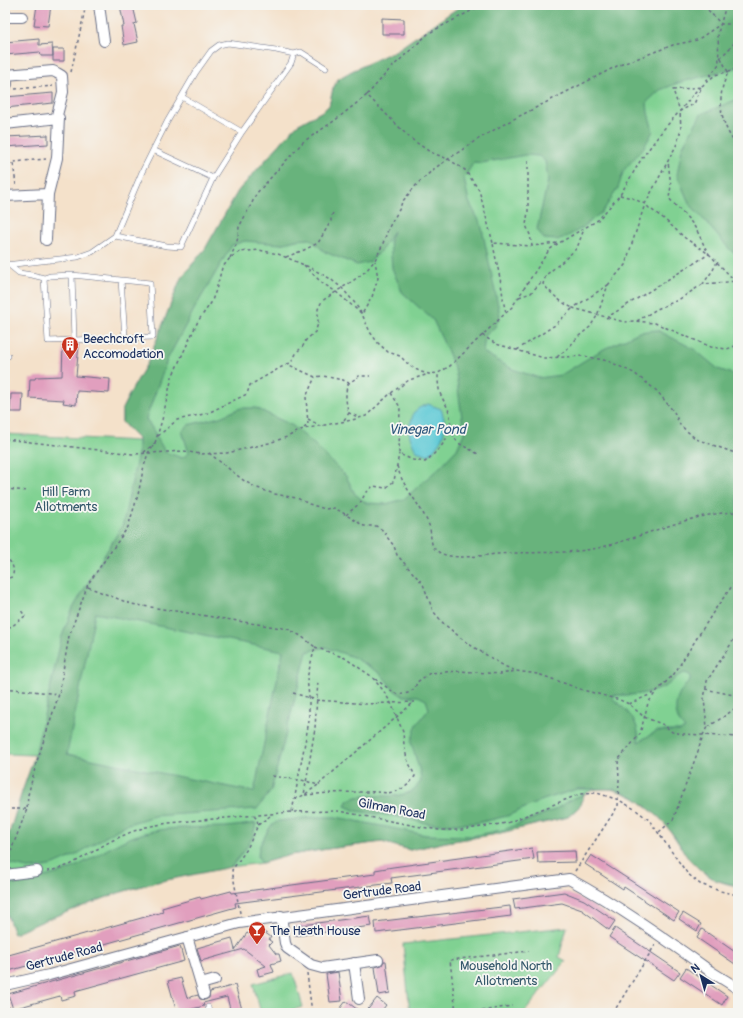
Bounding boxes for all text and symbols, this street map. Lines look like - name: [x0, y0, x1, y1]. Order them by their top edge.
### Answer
- place label: Beechcroft Accomodation: [83, 331, 164, 362]
- building icon: Beechcroft Accomodation: [60, 335, 80, 360]
- water label: Vinegar Pond: [388, 421, 468, 438]
- park label: Hill Farm Allotments: [35, 484, 98, 515]
- street label: Gilman Road: [357, 795, 427, 823]
- street label: Gertrude Road: [342, 878, 422, 904]
- bar icon: The Heath House: [247, 920, 267, 945]
- place label: The Heath House: [270, 923, 361, 939]
- street label: Gertrude Road: [24, 939, 104, 975]
- north arrow: [681, 956, 721, 996]
- park label: Mousehold North Allotments: [460, 958, 552, 989]
- text: N: [688, 961, 703, 976]

